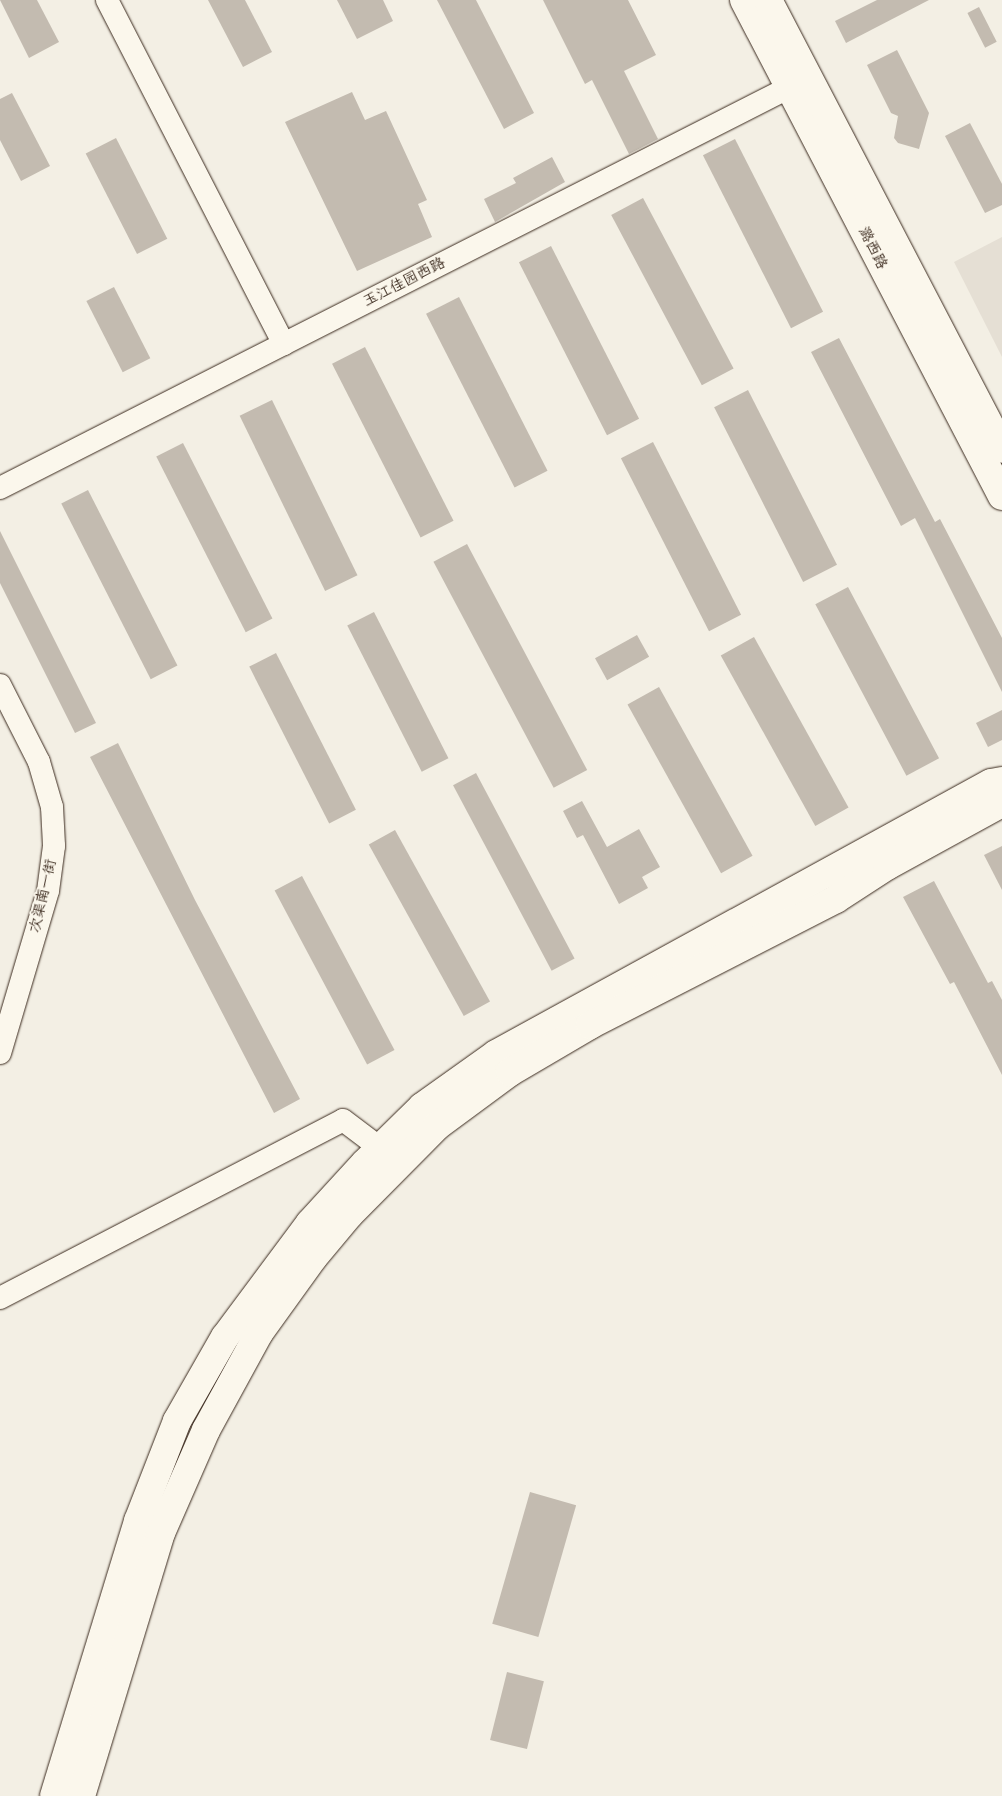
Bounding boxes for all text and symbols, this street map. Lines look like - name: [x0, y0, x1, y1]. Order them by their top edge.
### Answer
- street label: 潞西路: [855, 224, 891, 272]
- street label: 玉江佳园西路: [360, 254, 448, 310]
- street label: 次渠南一街: [26, 857, 60, 935]

